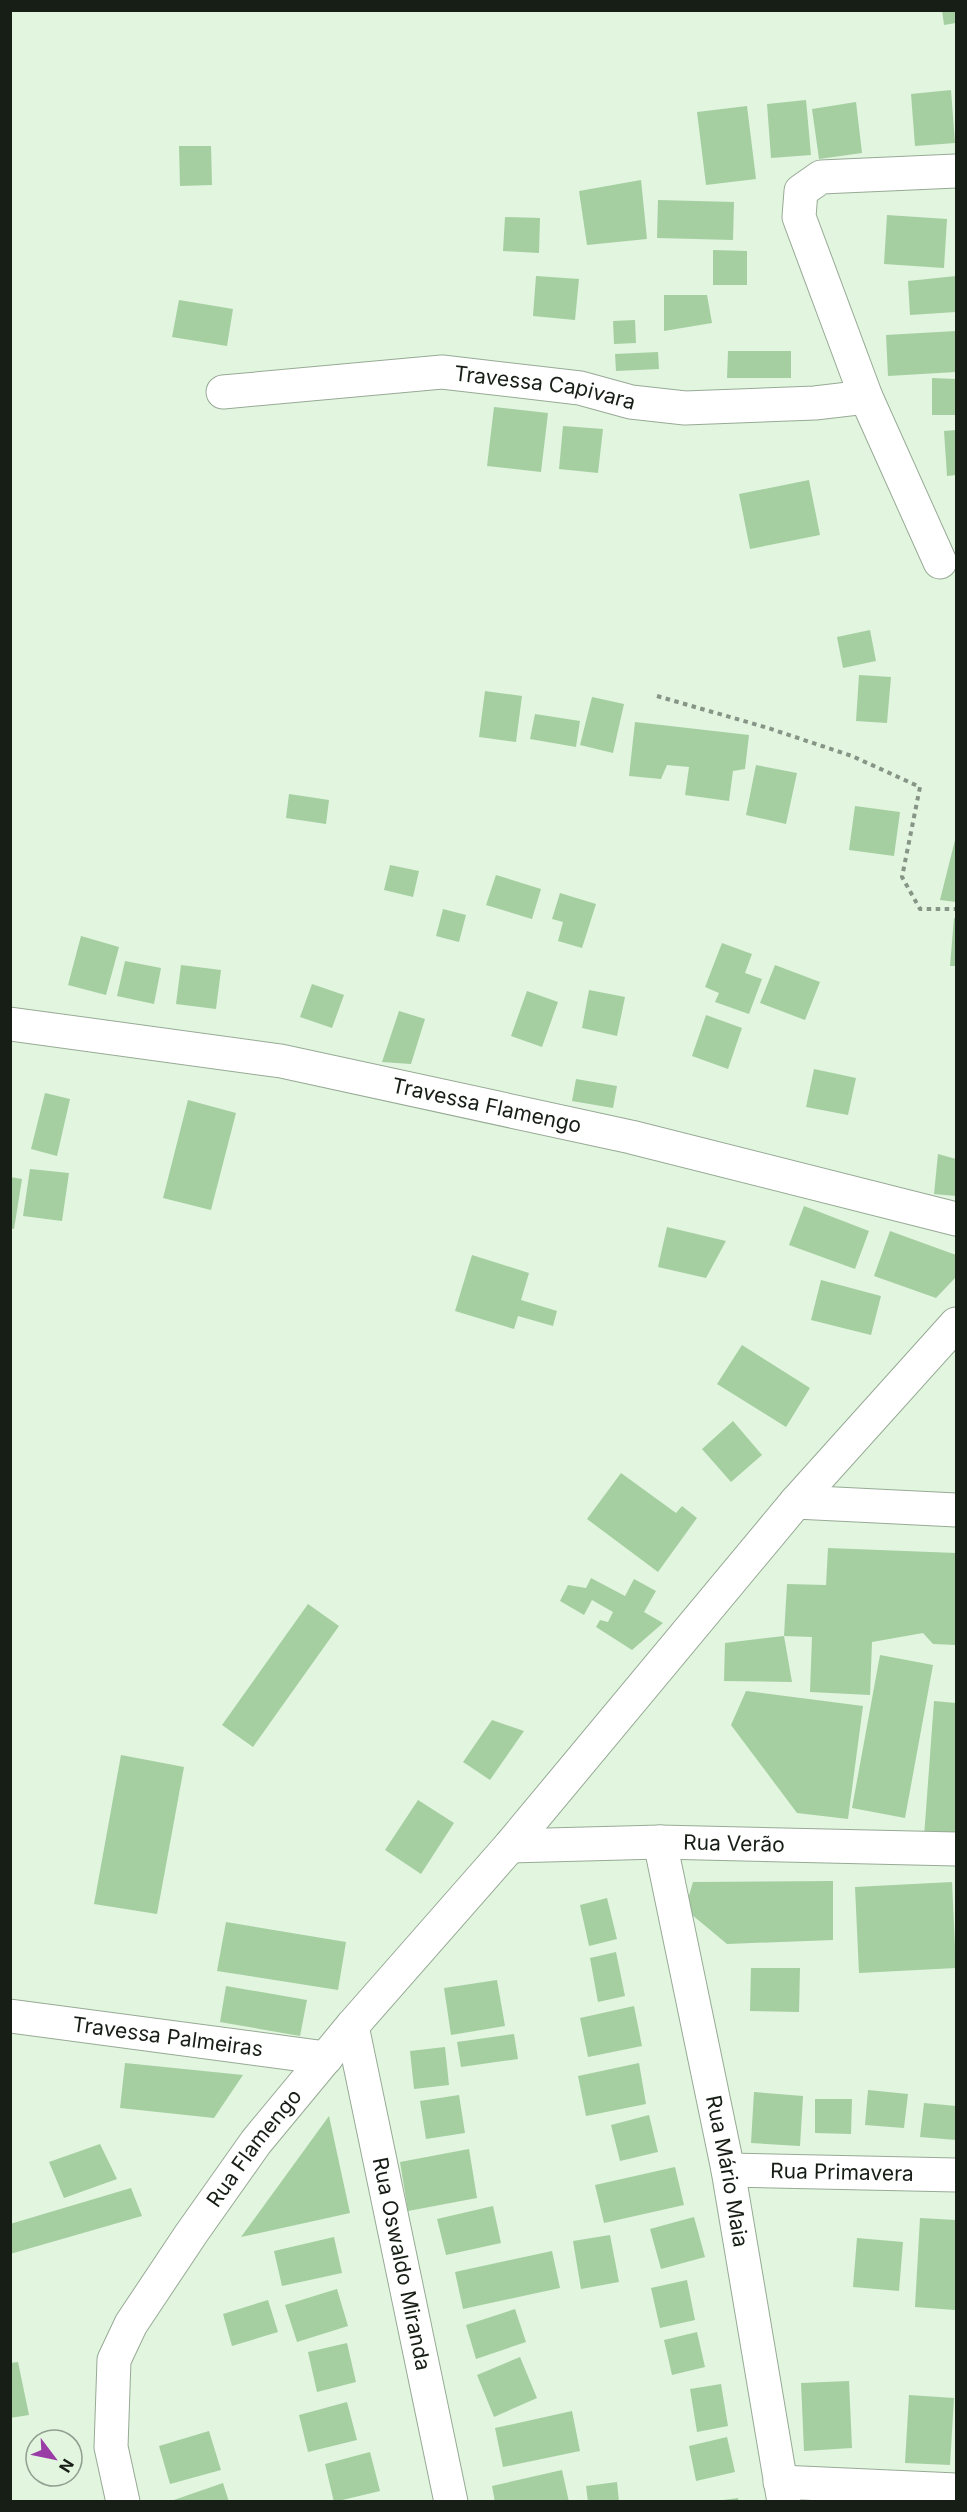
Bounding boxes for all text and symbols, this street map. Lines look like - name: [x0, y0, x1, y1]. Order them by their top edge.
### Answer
- street label: Travessa Capivara: [453, 361, 638, 415]
- street label: Travessa Flamengo: [390, 1072, 584, 1138]
- street label: Rua Verão: [683, 1830, 785, 1857]
- street label: Travessa Palmeiras: [71, 2011, 265, 2062]
- street label: Rua Flamengo: [201, 2084, 307, 2212]
- street label: Rua Mário Maia: [701, 2093, 754, 2249]
- street label: Rua Oswaldo Miranda: [368, 2155, 436, 2373]
- street label: Rua Primavera: [770, 2158, 914, 2186]
- north arrow: [24, 2428, 84, 2488]
- text: N: [55, 2455, 78, 2476]

